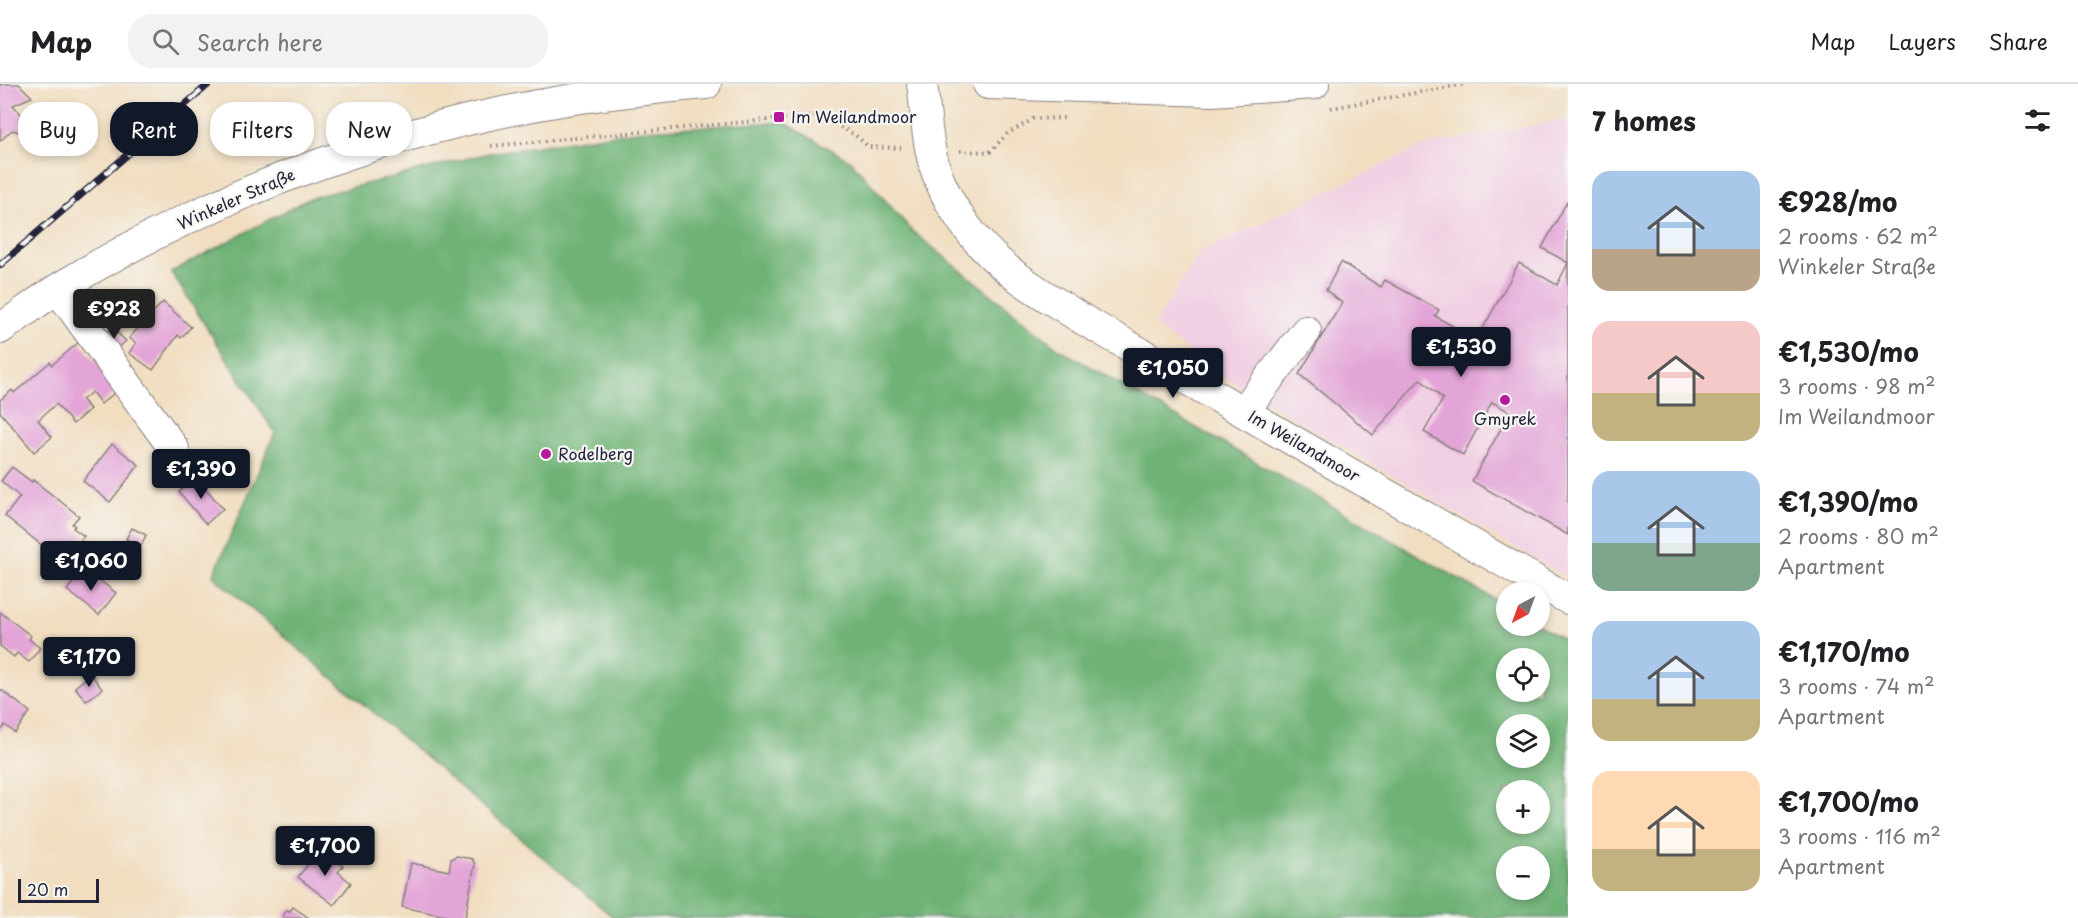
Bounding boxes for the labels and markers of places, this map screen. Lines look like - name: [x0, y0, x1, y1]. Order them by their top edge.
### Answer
- place label: Im Weilandmoor: [791, 104, 917, 128]
- marker: Im Weilandmoor: [772, 110, 786, 124]
- pin: €928: [78, 289, 150, 340]
- pin: €1,530: [1412, 327, 1510, 378]
- pin: €1,050: [1124, 348, 1222, 399]
- marker: Gmyrek: [1498, 393, 1512, 407]
- place label: Gmyrek: [1474, 406, 1537, 430]
- place label: Rodelberg: [558, 441, 633, 465]
- marker: Rodelberg: [539, 447, 553, 461]
- pin: €1,390: [152, 449, 250, 500]
- pin: €1,060: [42, 541, 140, 592]
- pin: €1,170: [40, 637, 138, 688]
- pin: €1,700: [276, 826, 374, 877]

